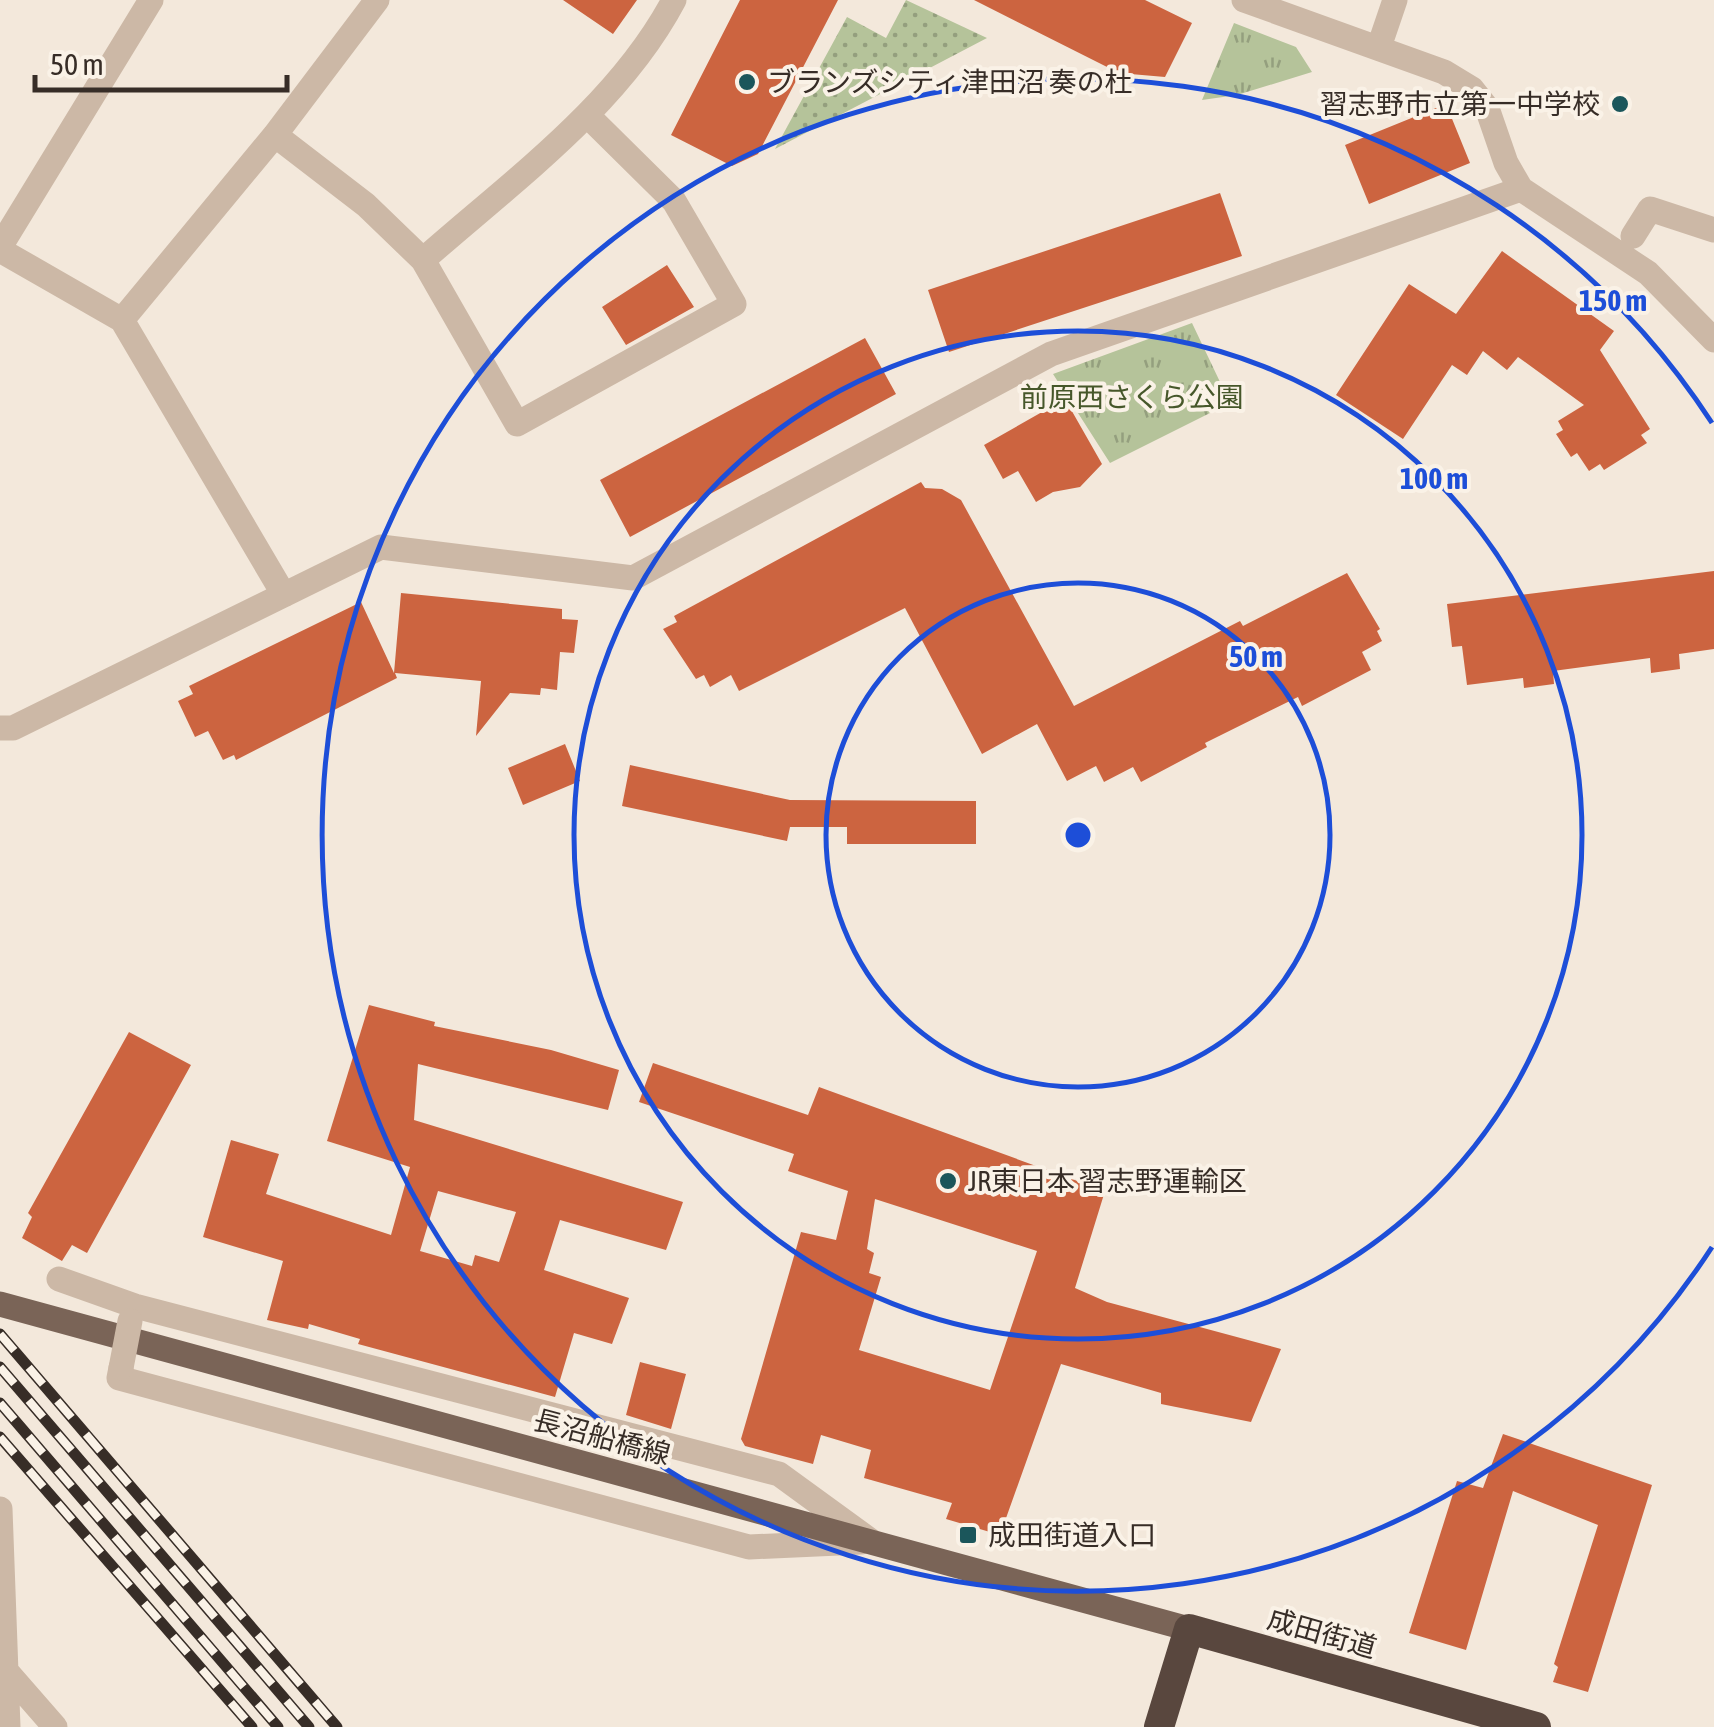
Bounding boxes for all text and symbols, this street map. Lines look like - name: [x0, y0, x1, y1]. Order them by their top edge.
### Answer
- scale bar: [35, 30, 288, 92]
- text: 50 m: [50, 47, 104, 81]
- place label: ブランズシティ津田沼 奏の杜: [767, 66, 1133, 98]
- marker: ブランズシティ津田沼 奏の杜: [736, 71, 758, 93]
- place label: 習志野市立第一中学校: [1320, 88, 1600, 120]
- marker: 習志野市立第一中学校: [1609, 93, 1631, 115]
- text: 150 m: [1579, 283, 1647, 317]
- park label: 前原西さくら公園: [1020, 381, 1244, 413]
- text: 100 m: [1400, 461, 1468, 495]
- text: 50 m: [1229, 639, 1283, 673]
- centre of rings: [1060, 817, 1096, 853]
- place label: JR東日本 習志野運輸区: [968, 1165, 1247, 1197]
- marker: JR東日本 習志野運輸区: [937, 1170, 959, 1192]
- street label: 長沼船橋線: [530, 1403, 674, 1471]
- place label: 成田街道入口: [988, 1519, 1156, 1551]
- marker: 成田街道入口: [957, 1524, 979, 1546]
- street label: 成田街道: [1264, 1602, 1380, 1664]

